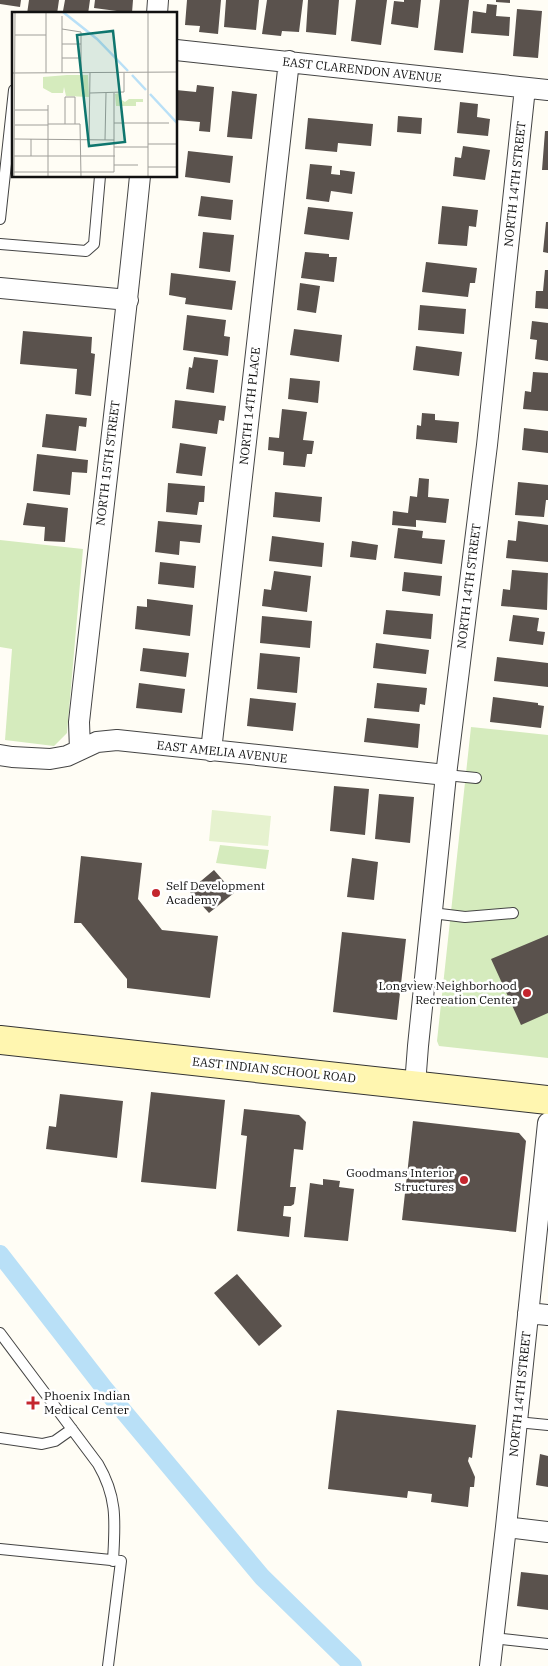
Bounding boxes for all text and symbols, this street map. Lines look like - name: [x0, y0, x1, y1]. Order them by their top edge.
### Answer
- inset map: [12, 12, 178, 178]
- street label: EAST CLARENDON AVENUE: [282, 54, 443, 85]
- street label: NORTH 14TH STREET: [500, 120, 529, 247]
- street label: NORTH 14TH PLACE: [236, 346, 263, 466]
- street label: NORTH 15TH STREET: [92, 399, 123, 526]
- street label: NORTH 14TH STREET: [453, 522, 484, 649]
- street label: EAST AMELIA AVENUE: [156, 737, 288, 766]
- place label: Self Development Academy: [166, 878, 265, 907]
- marker: Self Development Academy: [150, 887, 162, 899]
- place label: Longview Neighborhood Recreation Center: [379, 978, 518, 1007]
- marker: Longview Neighborhood Recreation Center: [521, 987, 533, 999]
- street label: EAST INDIAN SCHOOL ROAD: [192, 1053, 357, 1086]
- place label: Goodmans Interior Structures: [346, 1165, 455, 1194]
- marker: Goodmans Interior Structures: [458, 1174, 470, 1186]
- street label: NORTH 14TH STREET: [505, 1330, 534, 1457]
- place label: Phoenix Indian Medical Center: [44, 1388, 131, 1417]
- marker: Phoenix Indian Medical Center: [26, 1396, 40, 1410]

